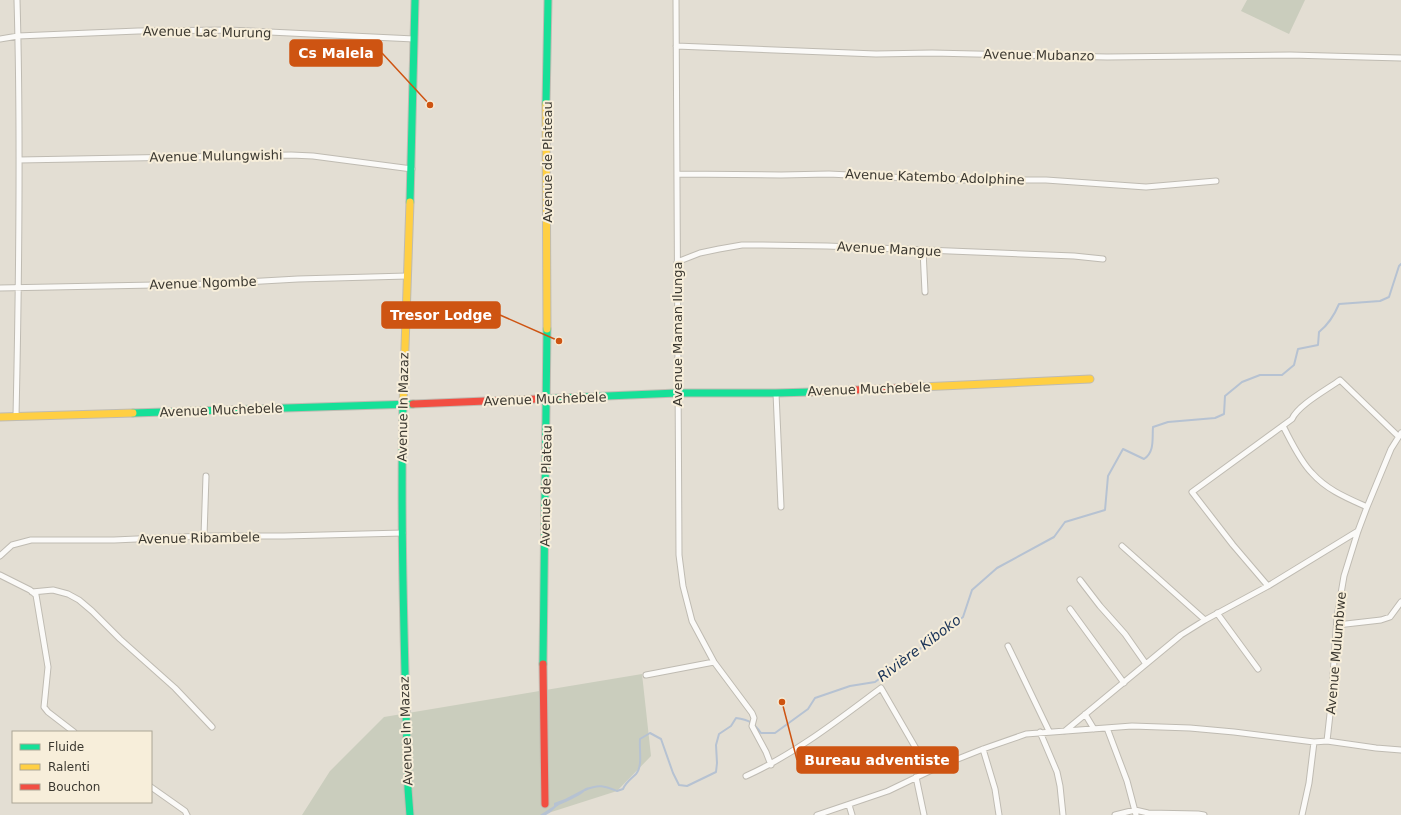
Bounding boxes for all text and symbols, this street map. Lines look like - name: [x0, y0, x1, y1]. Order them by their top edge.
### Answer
- street label: Avenue Lac Murung: [143, 23, 271, 41]
- callout: Cs Malela: [290, 40, 382, 66]
- text: Cs Malela: [298, 45, 374, 61]
- street label: Avenue Mubanzo: [983, 47, 1095, 63]
- street label: Avenue de Plateau: [540, 101, 555, 223]
- street label: Avenue Mulungwishi: [149, 147, 283, 165]
- street label: Avenue Katembo Adolphine: [845, 166, 1025, 188]
- street label: Avenue Mangue: [837, 239, 941, 259]
- street label: Avenue Maman Ilunga: [670, 262, 685, 406]
- street label: Avenue Ngombe: [149, 274, 257, 292]
- callout: Tresor Lodge: [382, 302, 500, 328]
- text: Tresor Lodge: [390, 307, 492, 323]
- street label: Avenue In Mazaz: [395, 352, 411, 462]
- street label: Avenue Muchebele: [807, 379, 931, 399]
- street label: Avenue Muchebele: [483, 389, 607, 409]
- street label: Avenue Muchebele: [159, 400, 283, 420]
- street label: Avenue de Plateau: [537, 425, 555, 547]
- street label: Avenue Ribambele: [138, 529, 260, 547]
- street label: Avenue Mulumbwe: [1323, 591, 1349, 715]
- water label: Rivière Kiboko: [874, 611, 964, 685]
- street label: Avenue In Mazaz: [397, 676, 415, 786]
- legend: [12, 731, 152, 803]
- text: Fluide: [48, 740, 84, 754]
- callout: Bureau adventiste: [797, 747, 958, 773]
- text: Bureau adventiste: [804, 752, 950, 768]
- text: Ralenti: [48, 760, 90, 774]
- text: Bouchon: [48, 780, 100, 794]

